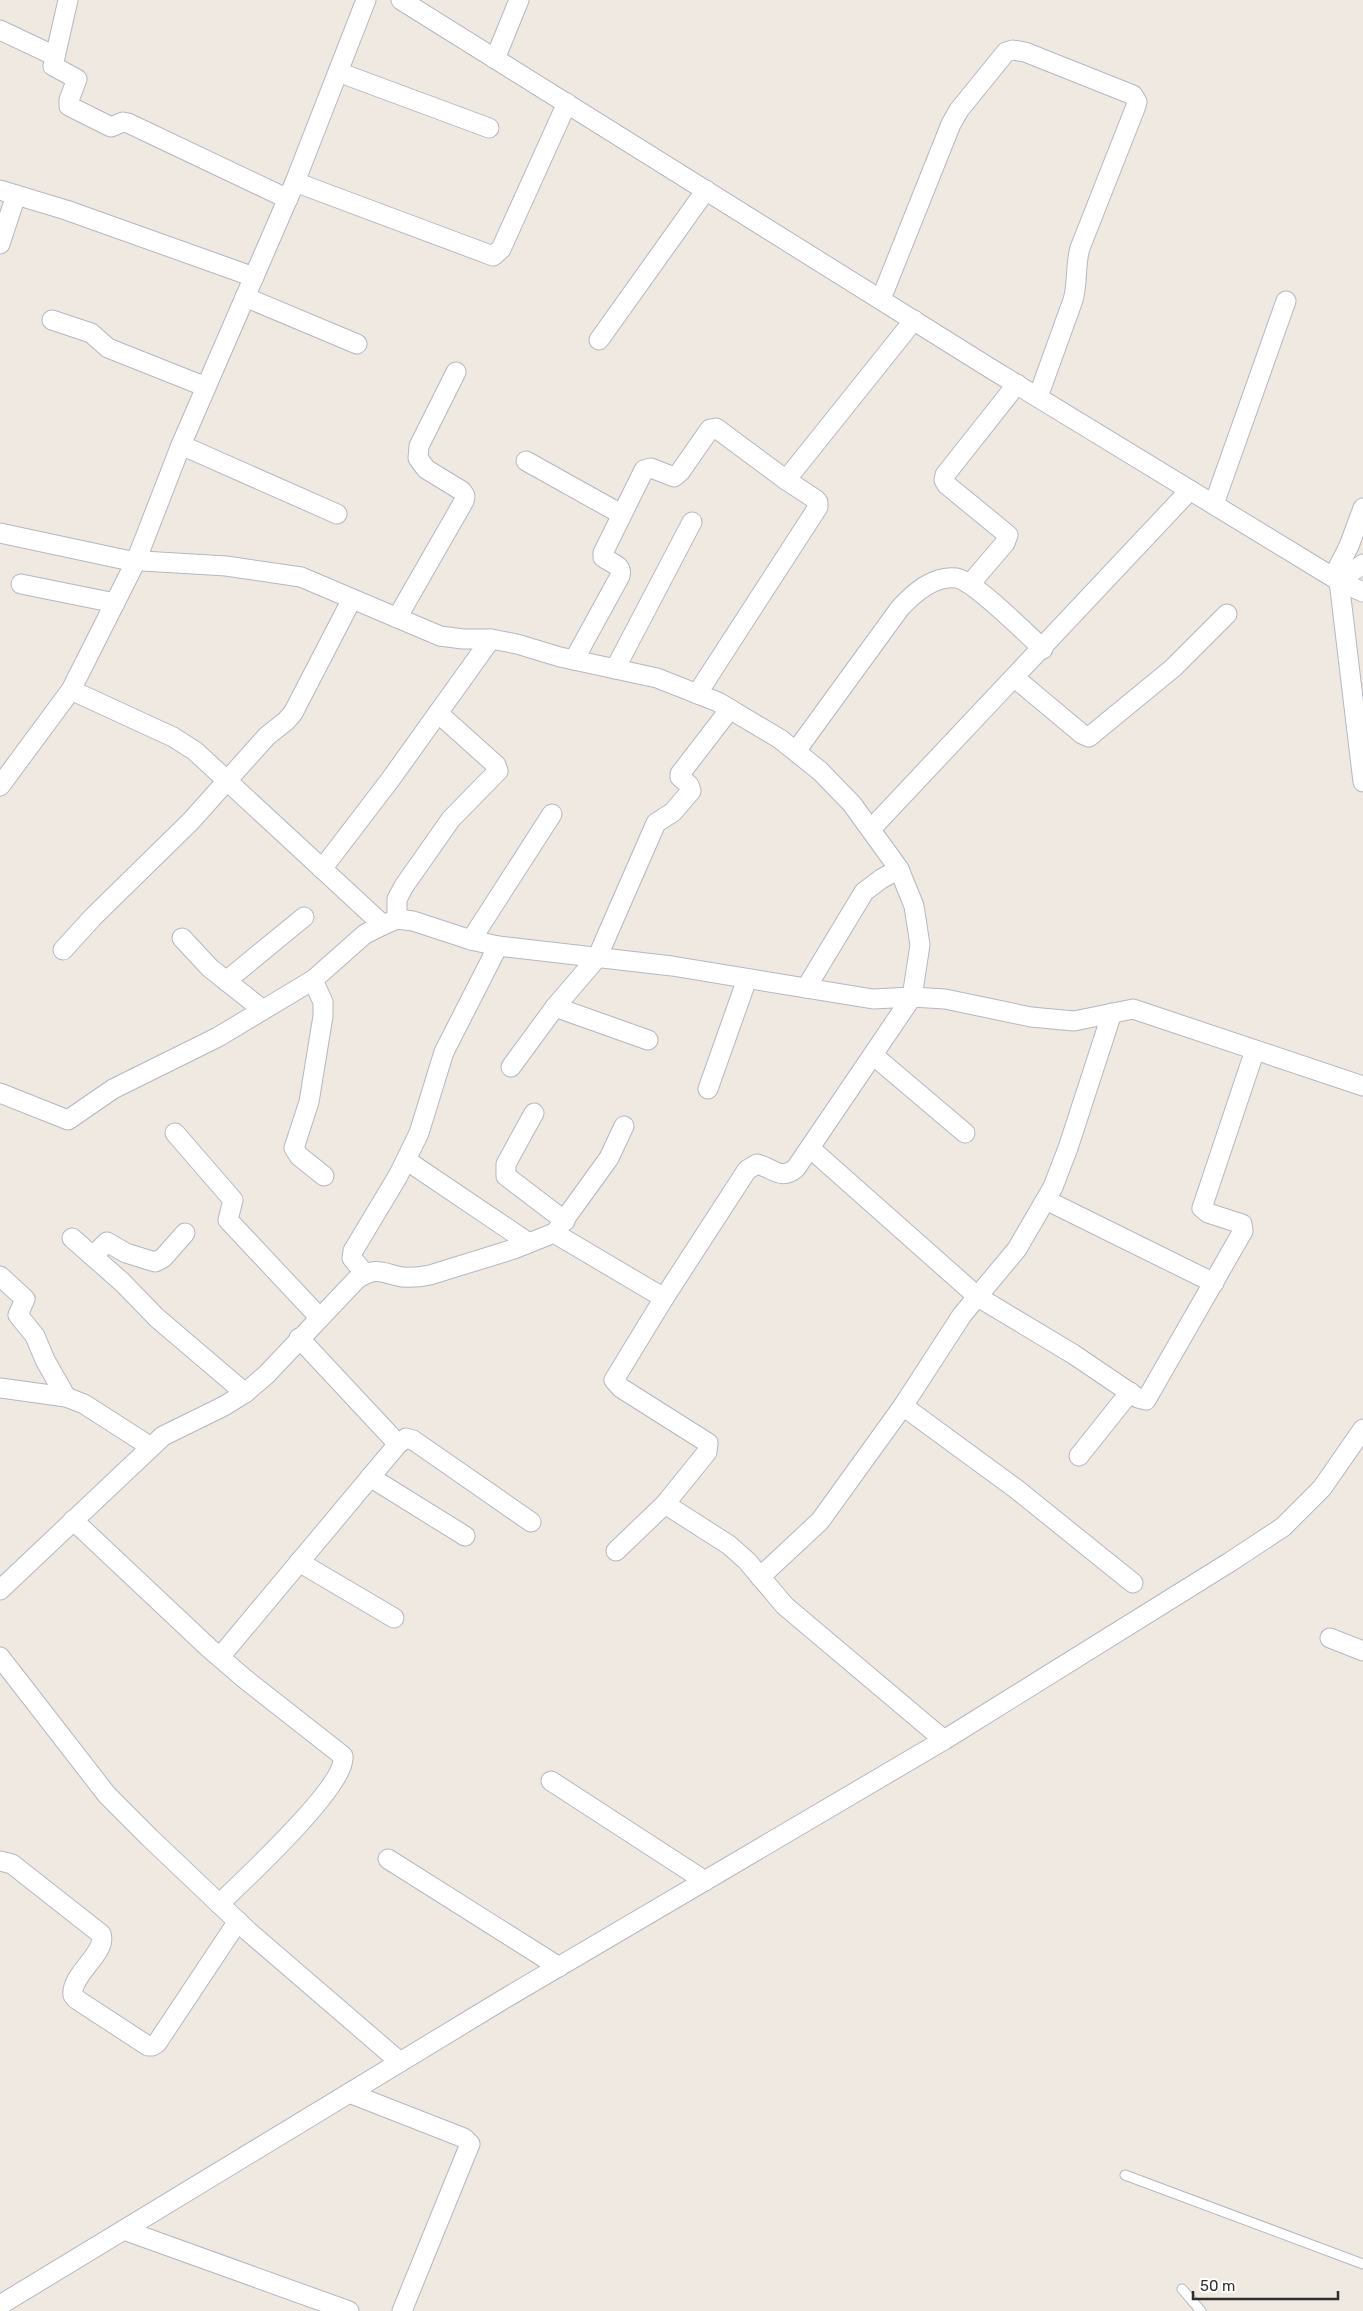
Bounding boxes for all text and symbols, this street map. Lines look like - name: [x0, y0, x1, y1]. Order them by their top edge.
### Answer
- scale bar: [1193, 2268, 1338, 2300]
- text: 50 m: [1200, 2277, 1235, 2295]

